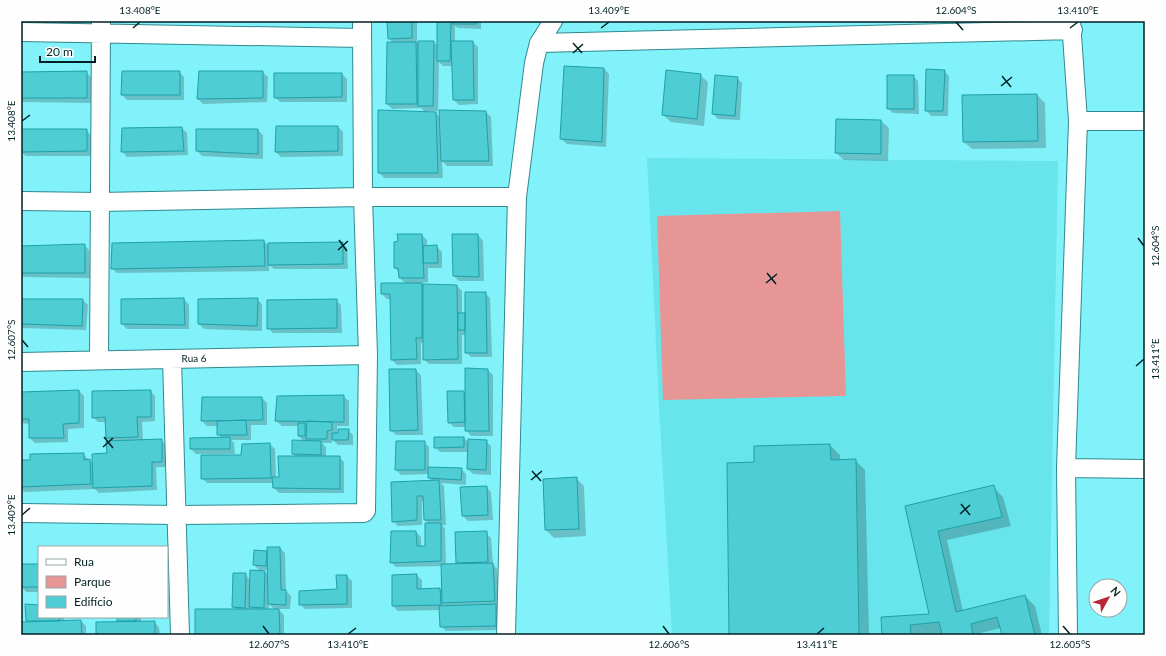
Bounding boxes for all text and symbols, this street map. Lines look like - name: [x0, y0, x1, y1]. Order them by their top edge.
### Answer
- text: 13.408°E: [119, 4, 161, 16]
- text: 13.409°E: [588, 4, 630, 16]
- text: 12.604°S: [936, 4, 976, 16]
- text: 13.410°E: [1057, 4, 1099, 16]
- scale bar: [40, 38, 95, 64]
- text: 20 m: [46, 44, 73, 59]
- text: 13.408°E: [5, 100, 17, 142]
- text: 12.604°S: [1149, 226, 1161, 266]
- text: 12.607°S: [5, 320, 17, 360]
- text: 13.411°E: [1149, 338, 1161, 380]
- street label: Rua 6: [181, 352, 207, 364]
- text: 13.409°E: [5, 494, 17, 536]
- legend: [38, 546, 168, 618]
- text: Rua: [74, 554, 94, 569]
- text: Parque: [74, 574, 111, 589]
- north arrow: [1088, 578, 1128, 618]
- text: N: [1108, 584, 1124, 599]
- text: Edifício: [74, 594, 113, 609]
- text: 12.607°S: [249, 638, 289, 650]
- text: 13.410°E: [327, 638, 369, 650]
- text: 12.606°S: [649, 638, 689, 650]
- text: 13.411°E: [796, 638, 838, 650]
- text: 12.605°S: [1050, 638, 1090, 650]

